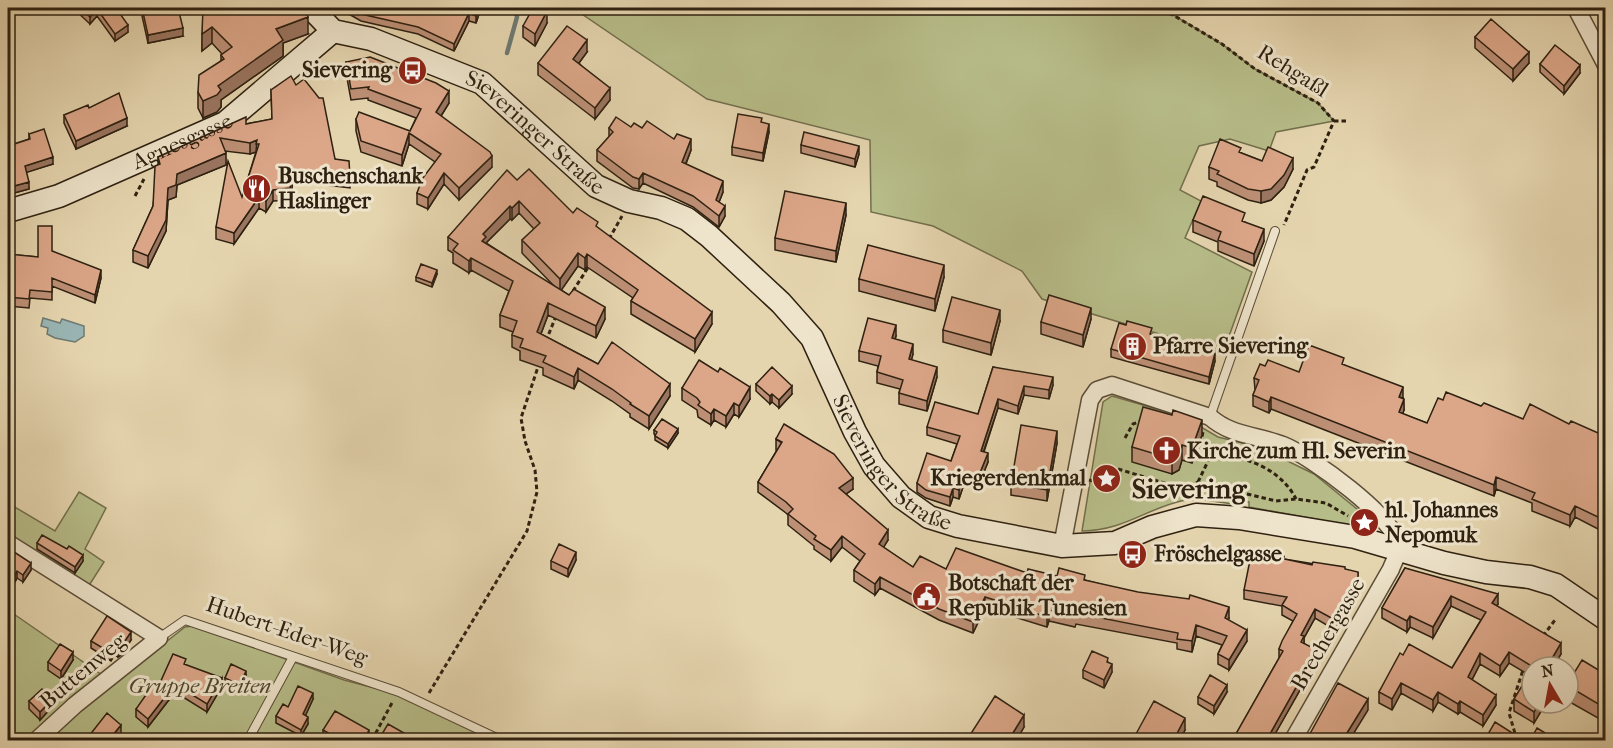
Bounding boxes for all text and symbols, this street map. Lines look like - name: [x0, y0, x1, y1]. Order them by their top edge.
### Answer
- street label: Rehgaßl: [1253, 39, 1333, 103]
- bus stop icon: Sievering: [397, 54, 429, 86]
- place label: Sievering: [302, 57, 393, 83]
- street label: Sieveringer Straße: [462, 65, 608, 201]
- street label: Agnesgasse: [127, 109, 239, 176]
- place label: Buschenschank Haslinger: [278, 163, 423, 214]
- restaurant icon: Buschenschank Haslinger: [241, 173, 273, 205]
- building icon: Pfarre Sievering: [1116, 330, 1148, 362]
- place label: Pfarre Sievering: [1153, 333, 1309, 359]
- street label: Sieveringer Straße: [827, 391, 955, 536]
- church icon: Kirche zum Hl. Severin: [1150, 435, 1182, 467]
- place label: Kirche zum Hl. Severin: [1187, 438, 1406, 464]
- place icon: Kriegerdenkmal: [1091, 462, 1123, 494]
- place label: Kriegerdenkmal: [930, 465, 1087, 491]
- district label: Sievering: [1132, 472, 1247, 505]
- place label: hl. Johannes Nepomuk: [1384, 497, 1498, 548]
- place icon: hl. Johannes Nepomuk: [1348, 507, 1380, 539]
- bus stop icon: Fröschelgasse: [1117, 538, 1149, 570]
- place label: Fröschelgasse: [1153, 541, 1282, 567]
- place label: Botschaft der Republik Tunesien: [948, 570, 1127, 621]
- street label: Brechergasse: [1285, 573, 1371, 695]
- public building icon: Botschaft der Republik Tunesien: [911, 580, 943, 612]
- street label: Hubert-Eder-Weg: [203, 591, 371, 671]
- street label: Buttenweg: [35, 627, 131, 714]
- north arrow: [1520, 655, 1580, 715]
- text: N: [1540, 660, 1556, 681]
- park label: Gruppe Breiten: [129, 673, 271, 699]

